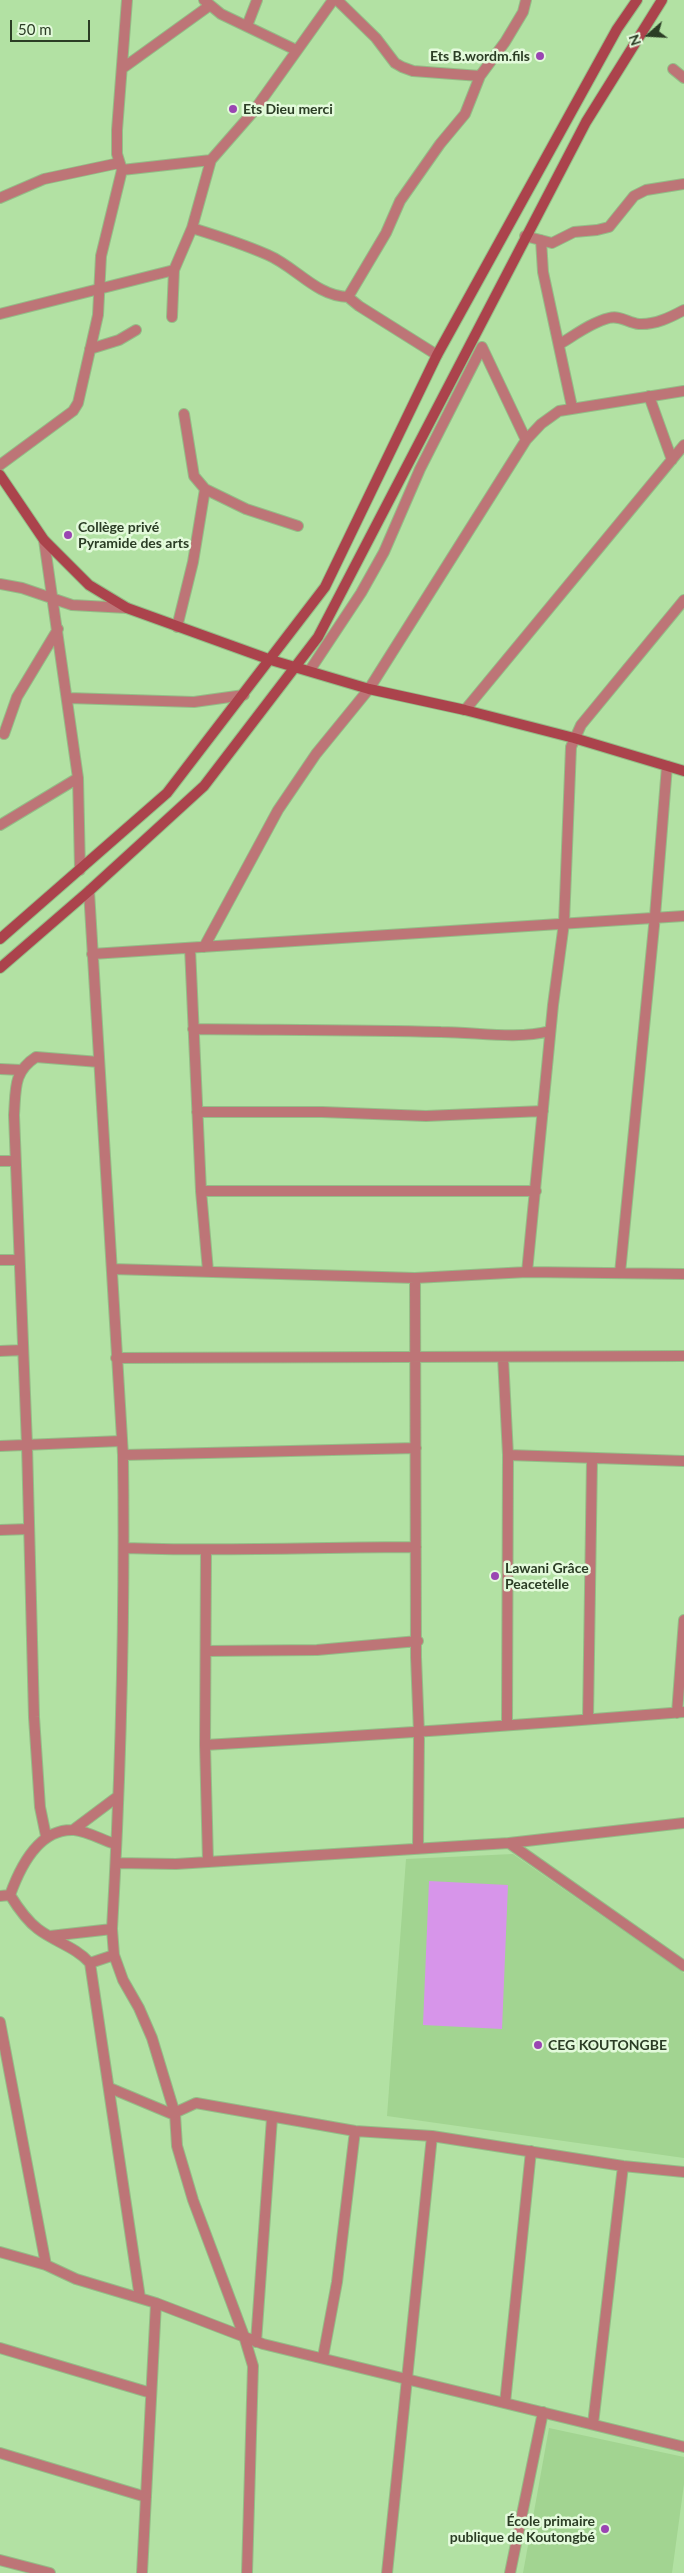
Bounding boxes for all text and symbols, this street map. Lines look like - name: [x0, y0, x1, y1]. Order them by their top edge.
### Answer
- scale bar: [12, 10, 92, 42]
- north arrow: [624, 10, 674, 60]
- text: 50 m: [18, 20, 52, 38]
- text: N: [625, 32, 644, 48]
- place label: Ets B.wordm.fils: [430, 48, 530, 64]
- marker: Ets B.wordm.fils: [534, 50, 546, 62]
- place label: Ets Dieu merci: [243, 101, 333, 117]
- marker: Ets Dieu merci: [227, 103, 239, 115]
- place label: Collège privé Pyramide des arts: [78, 519, 189, 552]
- marker: Collège privé Pyramide des arts: [62, 529, 74, 541]
- place label: Lawani Grâce Peacetelle: [505, 1560, 589, 1592]
- marker: Lawani Grâce Peacetelle: [489, 1570, 501, 1582]
- place label: CEG KOUTONGBE: [548, 2037, 667, 2053]
- marker: CEG KOUTONGBE: [532, 2039, 544, 2051]
- place label: École primaire publique de Koutongbé: [450, 2513, 595, 2546]
- marker: École primaire publique de Koutongbé: [599, 2523, 611, 2535]

